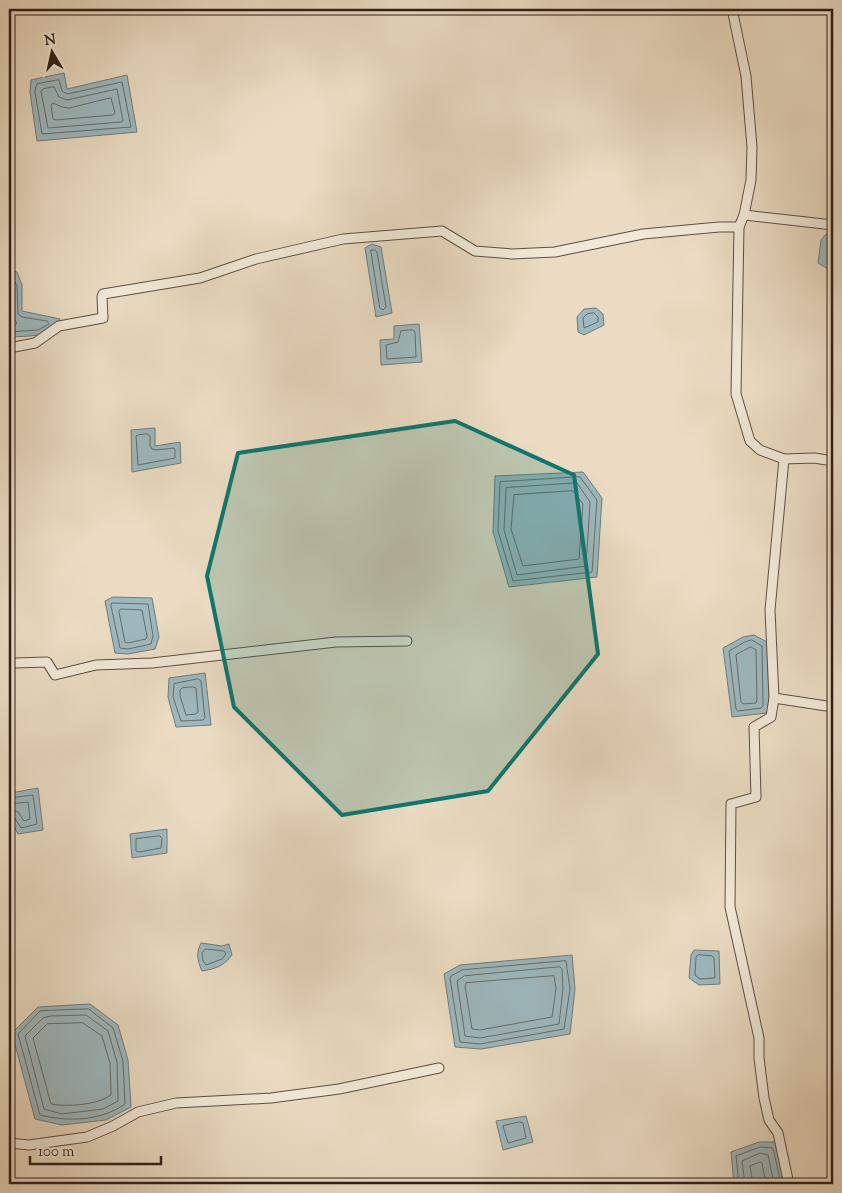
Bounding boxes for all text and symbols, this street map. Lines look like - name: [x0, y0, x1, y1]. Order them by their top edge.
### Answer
- north arrow: [28, 28, 78, 78]
- text: N: [43, 30, 57, 52]
- scale bar: [30, 1133, 161, 1165]
- text: 100 m: [38, 1142, 75, 1163]

